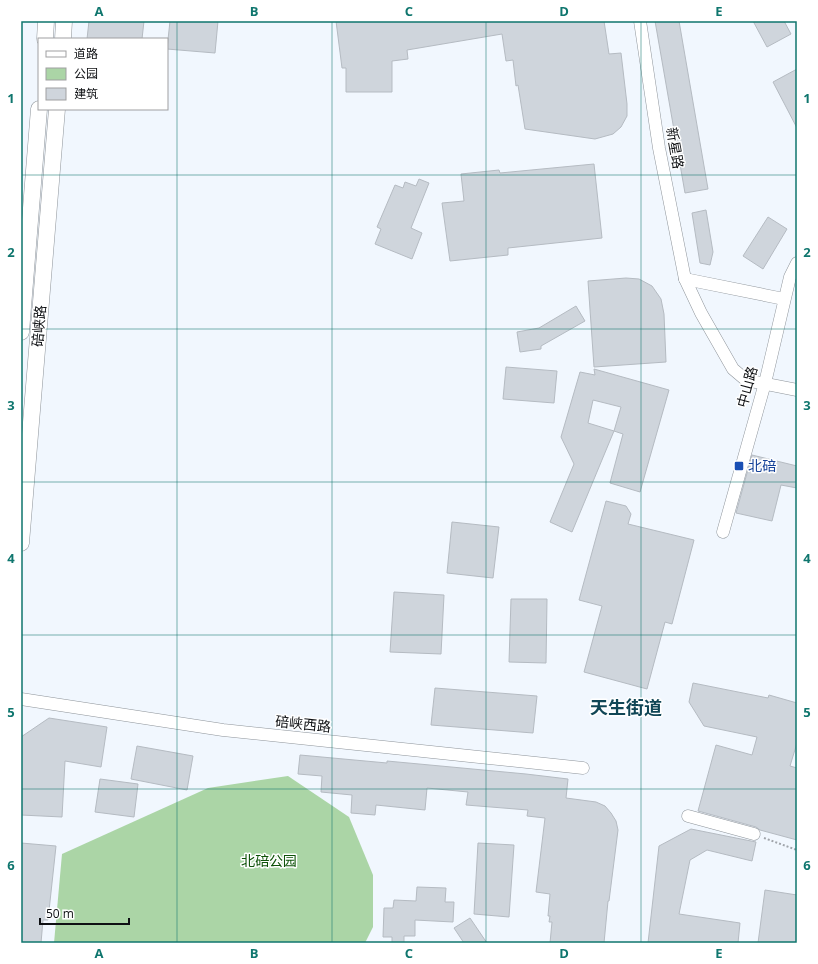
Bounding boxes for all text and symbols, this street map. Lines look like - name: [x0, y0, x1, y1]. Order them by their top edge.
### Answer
- text: A: [95, 2, 104, 20]
- text: B: [250, 2, 259, 20]
- text: C: [405, 2, 413, 20]
- text: D: [559, 2, 569, 20]
- text: E: [715, 2, 723, 20]
- legend: [38, 38, 168, 110]
- text: 道路: [74, 45, 98, 62]
- text: 公园: [74, 65, 98, 82]
- text: 建筑: [74, 85, 98, 102]
- text: 1: [7, 89, 15, 107]
- text: 1: [803, 89, 811, 107]
- street label: 新星路: [662, 126, 688, 170]
- text: 2: [7, 243, 15, 261]
- text: 2: [803, 243, 811, 261]
- street label: 碚峡路: [27, 304, 50, 348]
- street label: 中山路: [732, 364, 761, 410]
- text: 3: [7, 396, 15, 414]
- text: 3: [803, 396, 811, 414]
- place label: 北碚: [748, 456, 776, 475]
- marker: 北碚: [733, 460, 745, 472]
- text: 4: [7, 549, 15, 567]
- text: 4: [803, 549, 811, 567]
- district label: 天生街道: [590, 695, 662, 719]
- text: 5: [7, 703, 15, 721]
- text: 5: [803, 703, 811, 721]
- street label: 碚峡西路: [274, 711, 332, 736]
- park label: 北碚公园: [241, 851, 297, 870]
- text: 6: [7, 856, 15, 874]
- text: 6: [803, 856, 811, 874]
- scale bar: [40, 900, 129, 926]
- text: 50 m: [46, 905, 74, 922]
- text: A: [95, 944, 104, 962]
- text: B: [250, 944, 259, 962]
- text: C: [405, 944, 413, 962]
- text: D: [559, 944, 569, 962]
- text: E: [715, 944, 723, 962]

